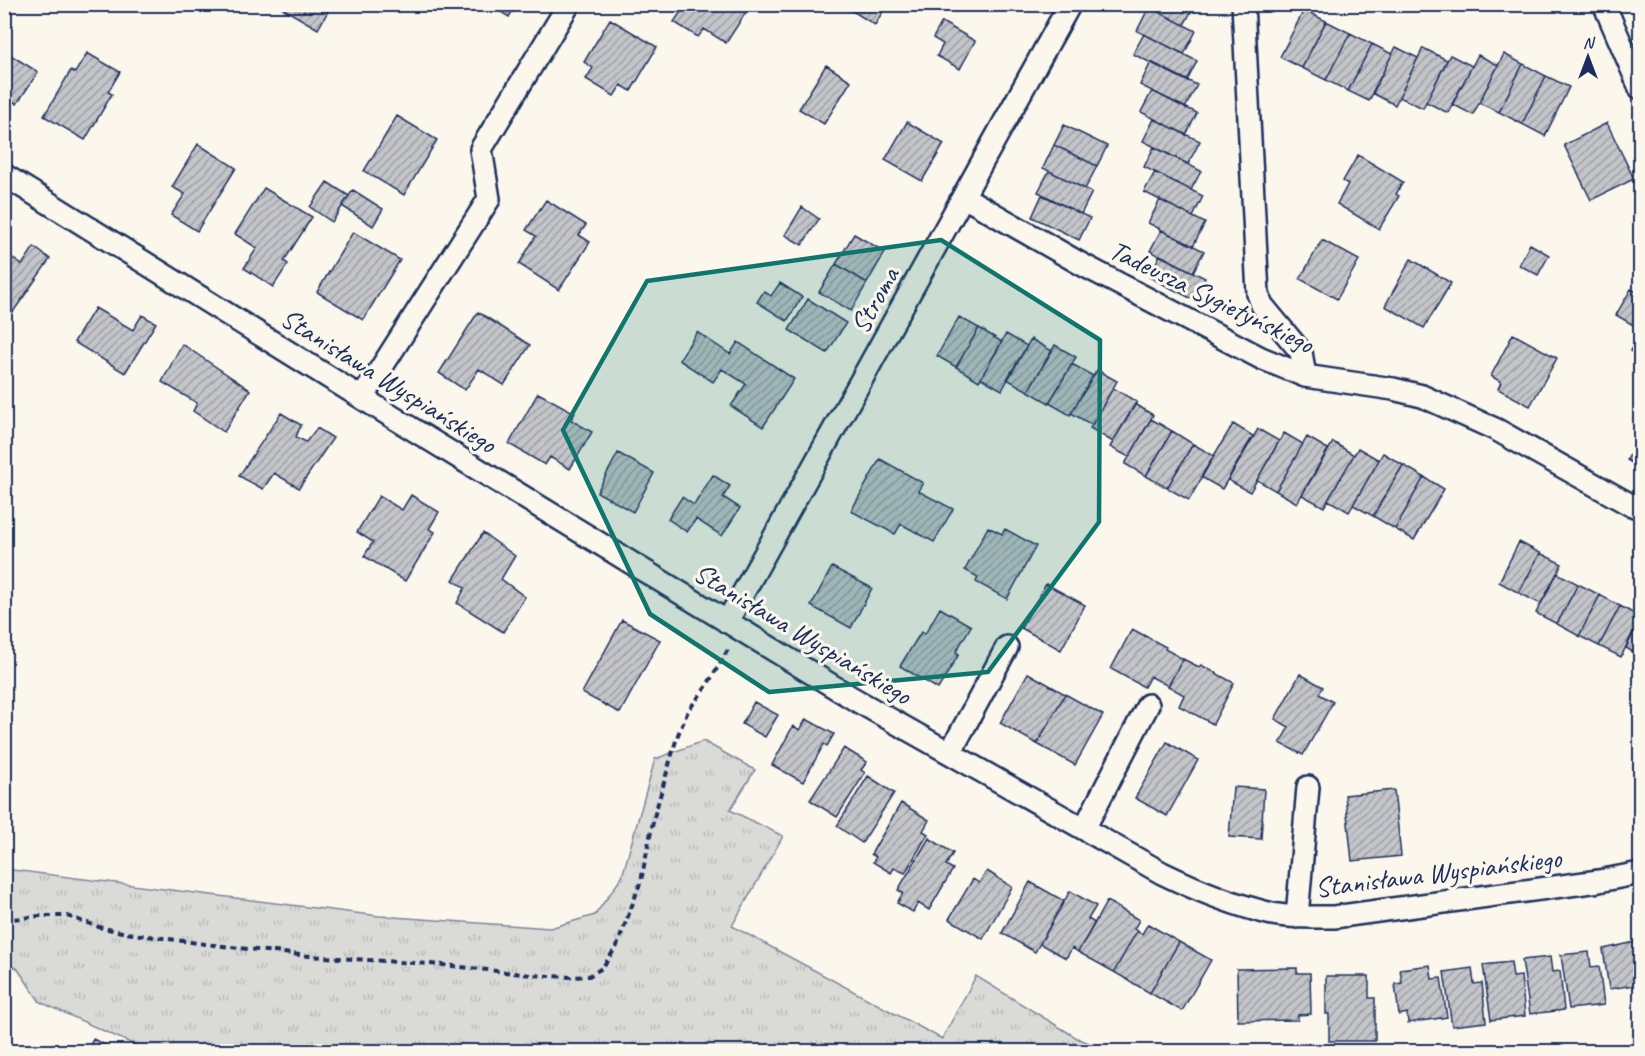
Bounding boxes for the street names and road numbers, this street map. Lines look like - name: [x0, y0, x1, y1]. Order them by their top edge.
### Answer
- street label: Tadeusza Sygietyńskiego: [1104, 232, 1321, 362]
- street label: Stroma: [842, 259, 908, 339]
- street label: Stanisława Wyspiańskiego: [274, 300, 505, 462]
- street label: Stanisława Wyspiańskiego: [688, 555, 920, 713]
- street label: Stanisława Wyspiańskiego: [1313, 840, 1565, 905]

